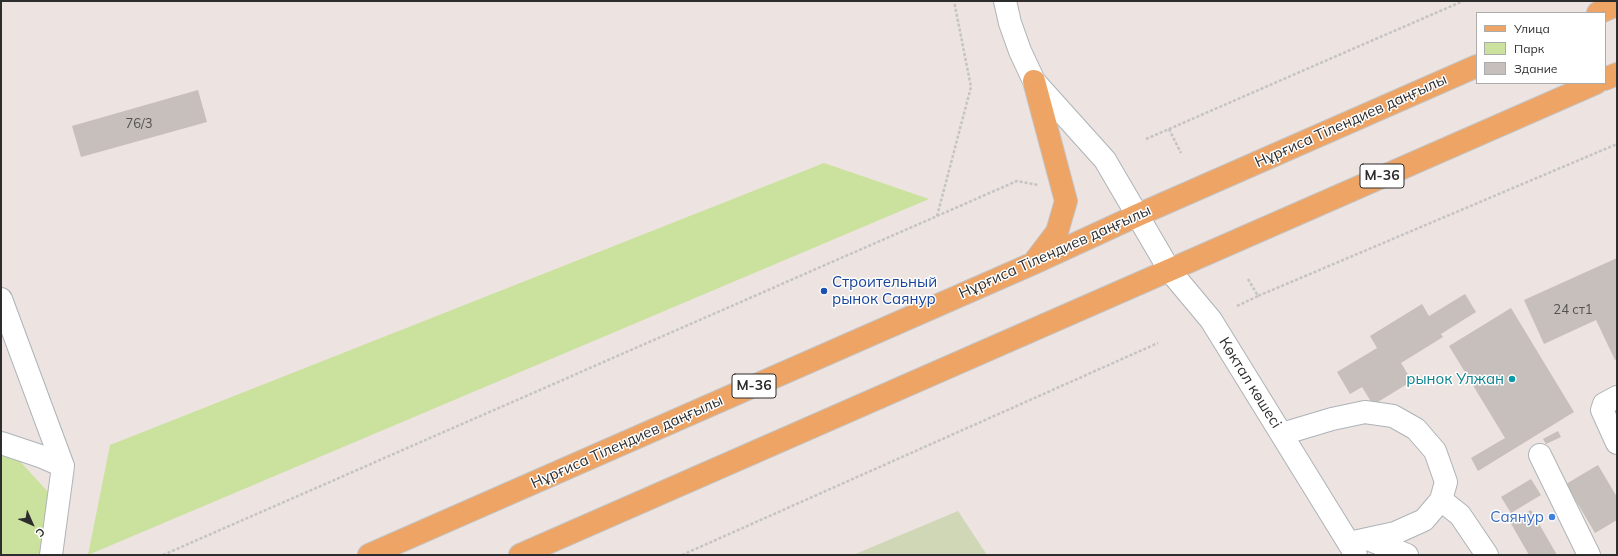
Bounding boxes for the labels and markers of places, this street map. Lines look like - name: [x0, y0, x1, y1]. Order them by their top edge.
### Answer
- place label: Строительный рынок Саянур: [832, 273, 937, 308]
- marker: Строительный рынок Саянур: [819, 286, 829, 296]
- place label: рынок Улжан: [1406, 370, 1504, 388]
- marker: рынок Улжан: [1507, 374, 1517, 384]
- place label: Саянур: [1490, 508, 1544, 526]
- marker: Саянур: [1547, 512, 1557, 522]

